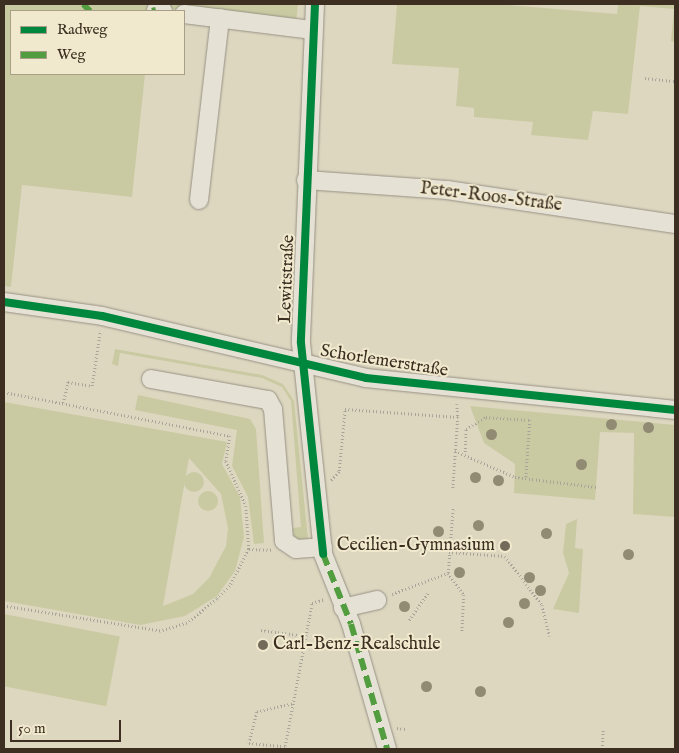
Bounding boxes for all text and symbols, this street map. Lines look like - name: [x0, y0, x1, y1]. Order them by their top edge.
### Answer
- legend: [10, 10, 185, 75]
- text: Radweg: [57, 20, 108, 39]
- text: Weg: [57, 45, 86, 64]
- street label: Peter-Roos-Straße: [419, 179, 563, 217]
- street label: Lewitstraße: [276, 234, 300, 324]
- street label: Schorlemerstraße: [319, 341, 449, 383]
- place label: Cecilien-Gymnasium: [337, 535, 495, 557]
- marker: Cecilien-Gymnasium: [499, 540, 511, 552]
- place label: Carl-Benz-Realschule: [273, 634, 441, 656]
- marker: Carl-Benz-Realschule: [257, 639, 269, 651]
- scale bar: [12, 710, 124, 742]
- text: 50 m: [18, 719, 46, 738]

